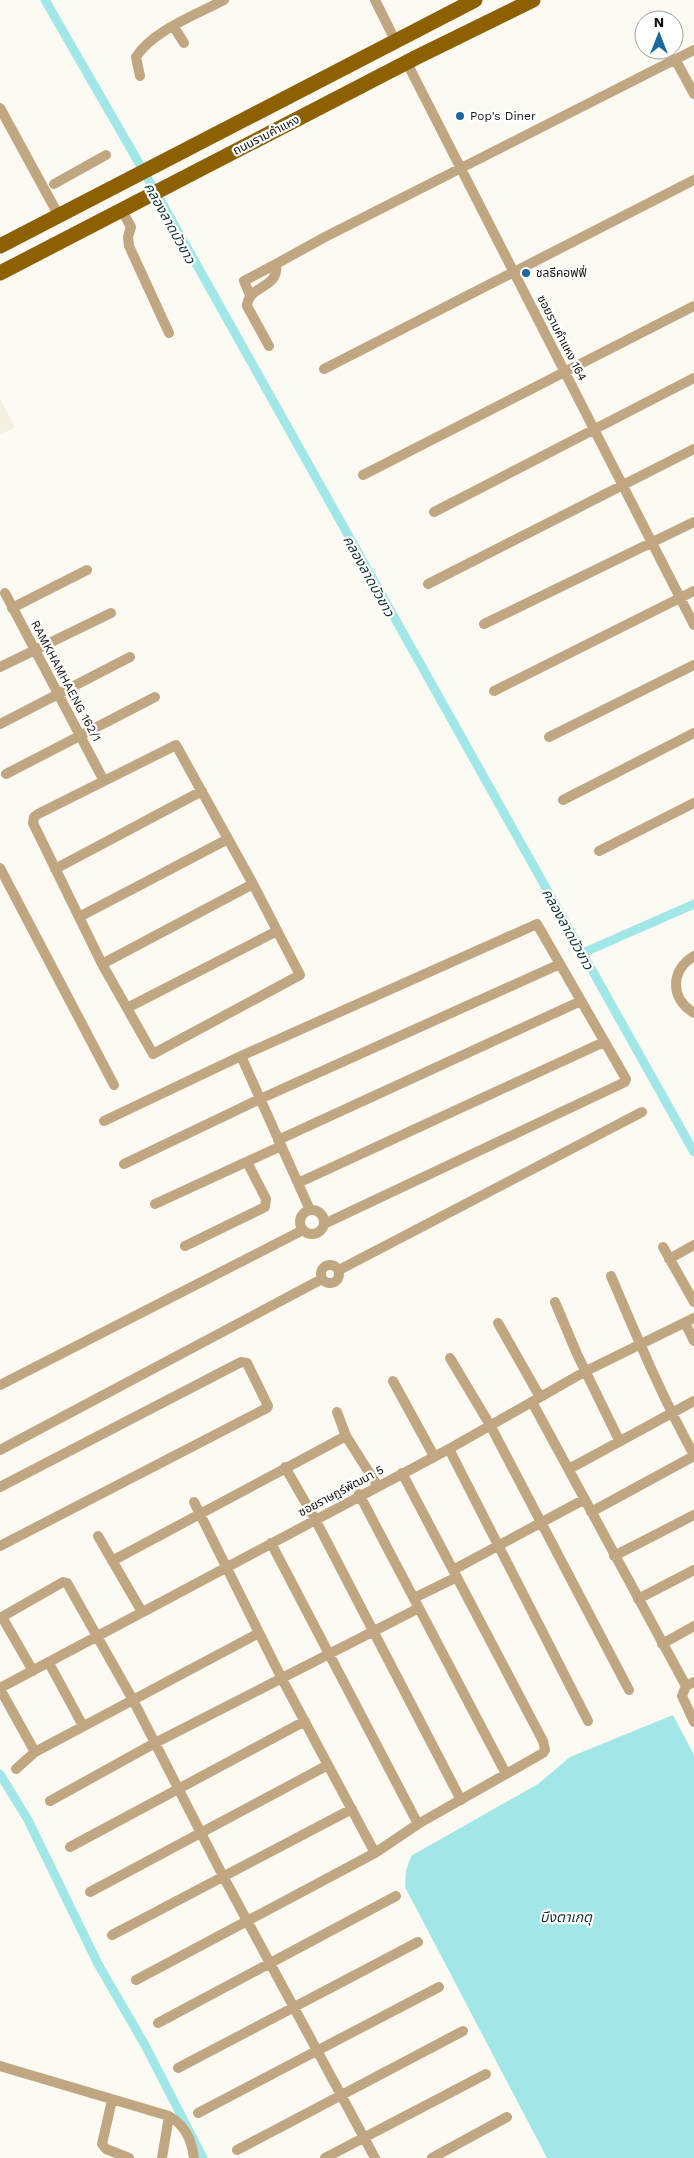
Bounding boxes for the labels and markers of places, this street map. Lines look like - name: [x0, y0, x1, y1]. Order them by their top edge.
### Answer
- place label: Pop's Diner: [470, 109, 536, 123]
- marker: Pop's Diner: [454, 110, 466, 122]
- place label: ชลธีคอฟฟี่: [536, 264, 587, 280]
- marker: ชลธีคอฟฟี่: [520, 267, 532, 279]

